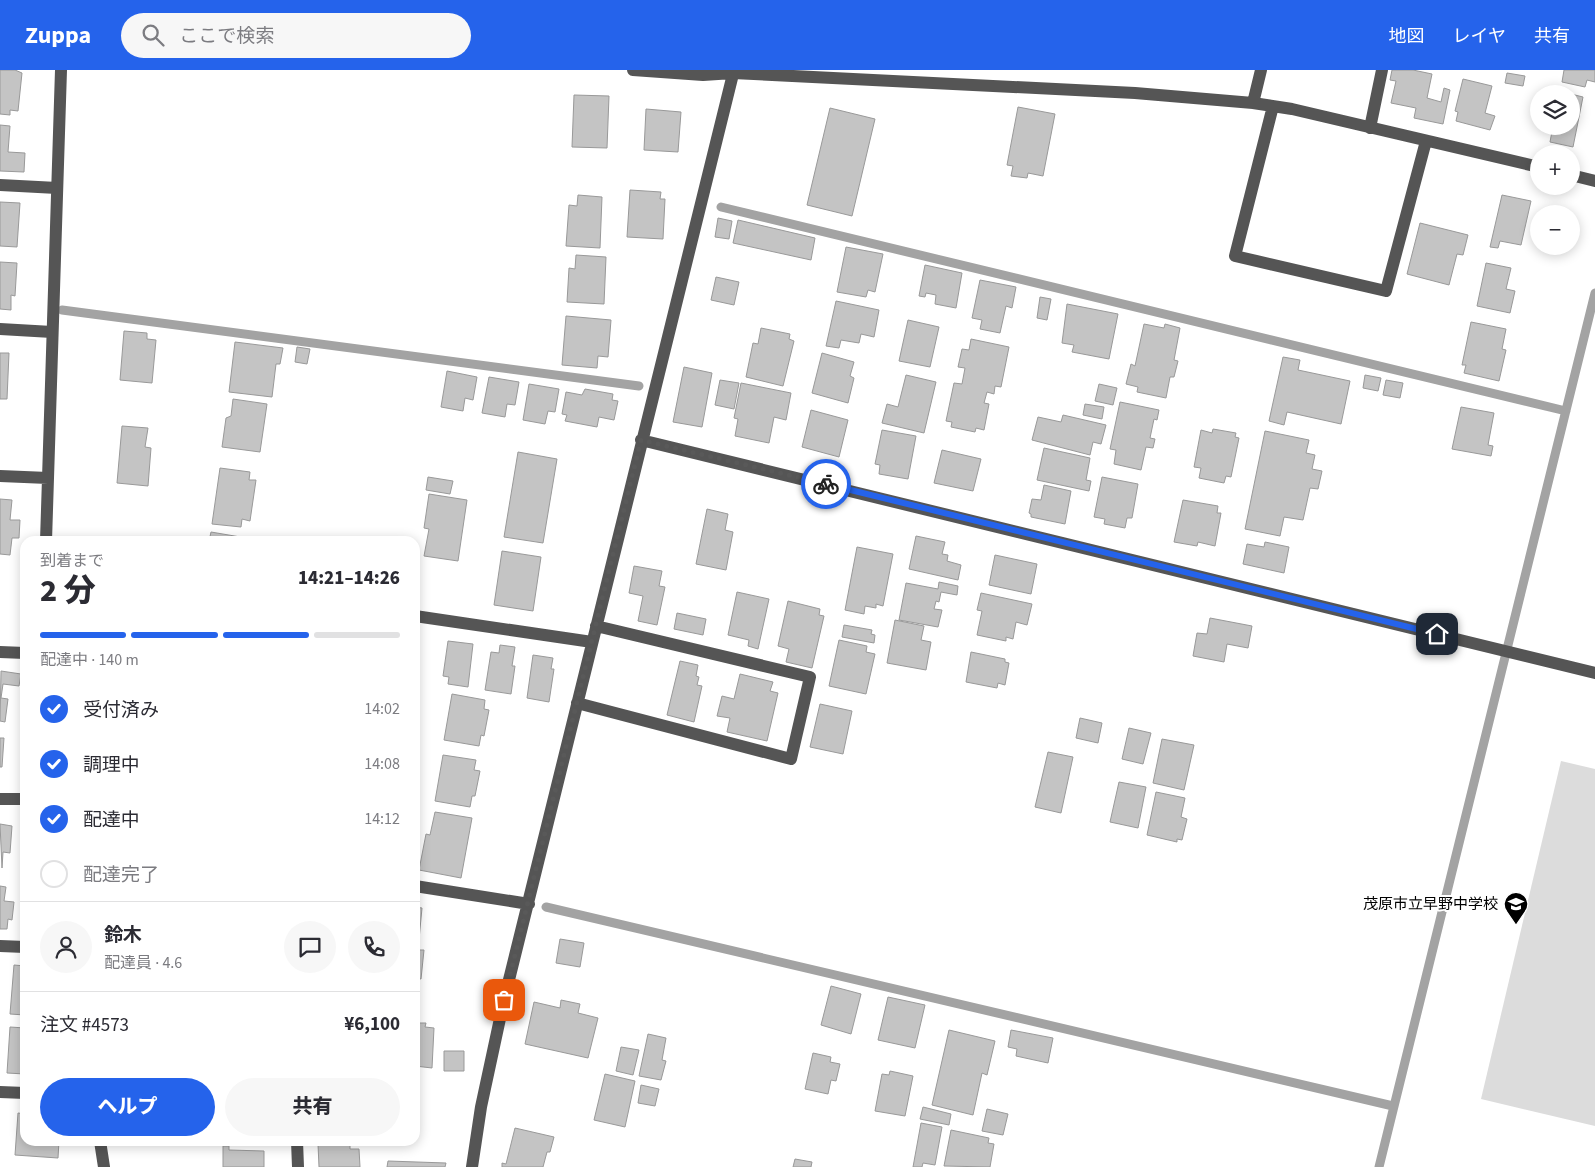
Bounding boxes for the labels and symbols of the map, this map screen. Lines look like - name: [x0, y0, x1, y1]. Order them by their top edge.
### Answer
- courier: [801, 459, 851, 509]
- pin: [1416, 613, 1458, 655]
- school or university icon: 茂原市立早野中学校: [1503, 891, 1529, 925]
- place label: 茂原市立早野中学校: [1363, 894, 1498, 915]
- pin: [483, 979, 525, 1021]

